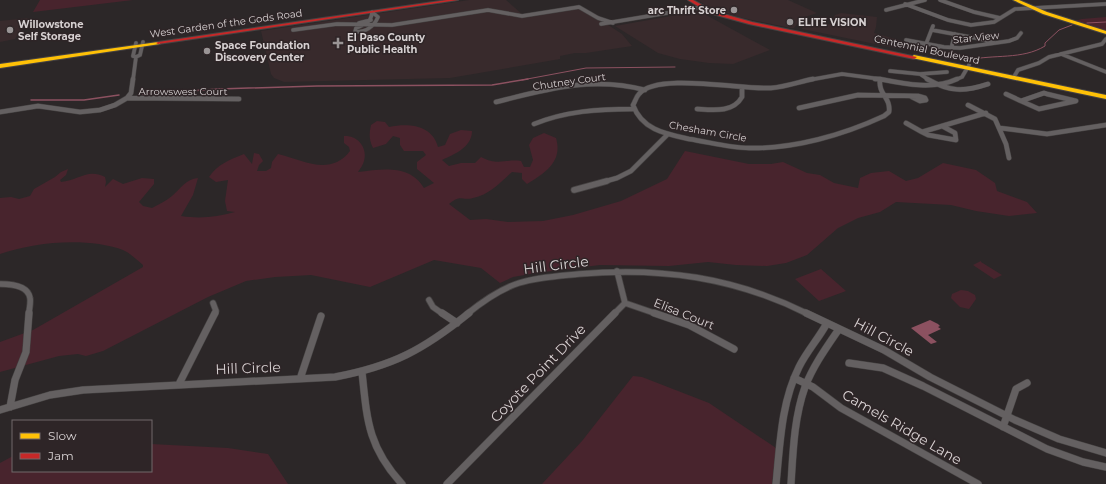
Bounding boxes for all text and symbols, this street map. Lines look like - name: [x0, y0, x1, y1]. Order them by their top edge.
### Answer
- place label: arc Thrift Store: [648, 4, 726, 17]
- marker: arc Thrift Store: [729, 5, 739, 15]
- street label: West Garden of the Gods Road: [149, 6, 303, 41]
- place label: ELITE VISION: [798, 16, 867, 29]
- marker: ELITE VISION: [785, 17, 795, 27]
- place label: Willowstone Self Storage: [18, 18, 84, 43]
- marker: Willowstone Self Storage: [5, 25, 15, 35]
- street label: Star View: [952, 29, 1000, 46]
- place label: El Paso County Public Health: [347, 31, 426, 56]
- street label: Centennial Boulevard: [873, 32, 981, 67]
- marker: El Paso County Public Health: [332, 37, 344, 49]
- place label: Space Foundation Discovery Center: [215, 39, 310, 64]
- marker: Space Foundation Discovery Center: [202, 46, 212, 56]
- street label: Chutney Court: [532, 70, 606, 93]
- street label: Arrowswest Court: [139, 85, 227, 98]
- street label: Chesham Circle: [668, 118, 748, 145]
- street label: Hill Circle: [522, 252, 590, 278]
- street label: Elisa Court: [652, 295, 717, 333]
- street label: Hill Circle: [851, 314, 917, 360]
- street label: Coyote Point Drive: [486, 320, 590, 426]
- street label: Hill Circle: [215, 358, 281, 378]
- street label: Camels Ridge Lane: [839, 385, 965, 469]
- legend: [12, 420, 152, 472]
- text: Slow: [48, 428, 77, 443]
- text: Jam: [47, 448, 74, 463]

